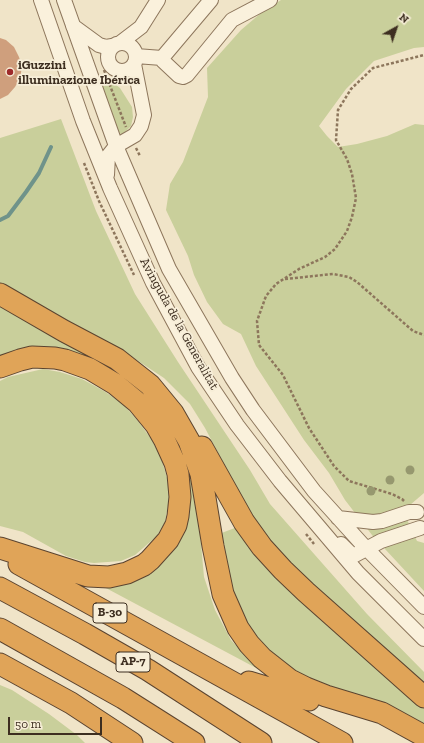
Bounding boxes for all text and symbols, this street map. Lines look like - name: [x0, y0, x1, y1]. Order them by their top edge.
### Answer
- north arrow: [376, 8, 416, 48]
- text: N: [397, 11, 411, 26]
- place label: iGuzzini illuminazione Ibérica: [18, 57, 140, 88]
- marker: iGuzzini illuminazione Ibérica: [5, 67, 15, 77]
- street label: Avinguda de la Generalitat: [136, 255, 222, 393]
- road number: B-30: [93, 603, 127, 623]
- road number: AP-7: [116, 652, 150, 672]
- scale bar: [10, 709, 104, 735]
- text: 50 m: [15, 717, 41, 731]

